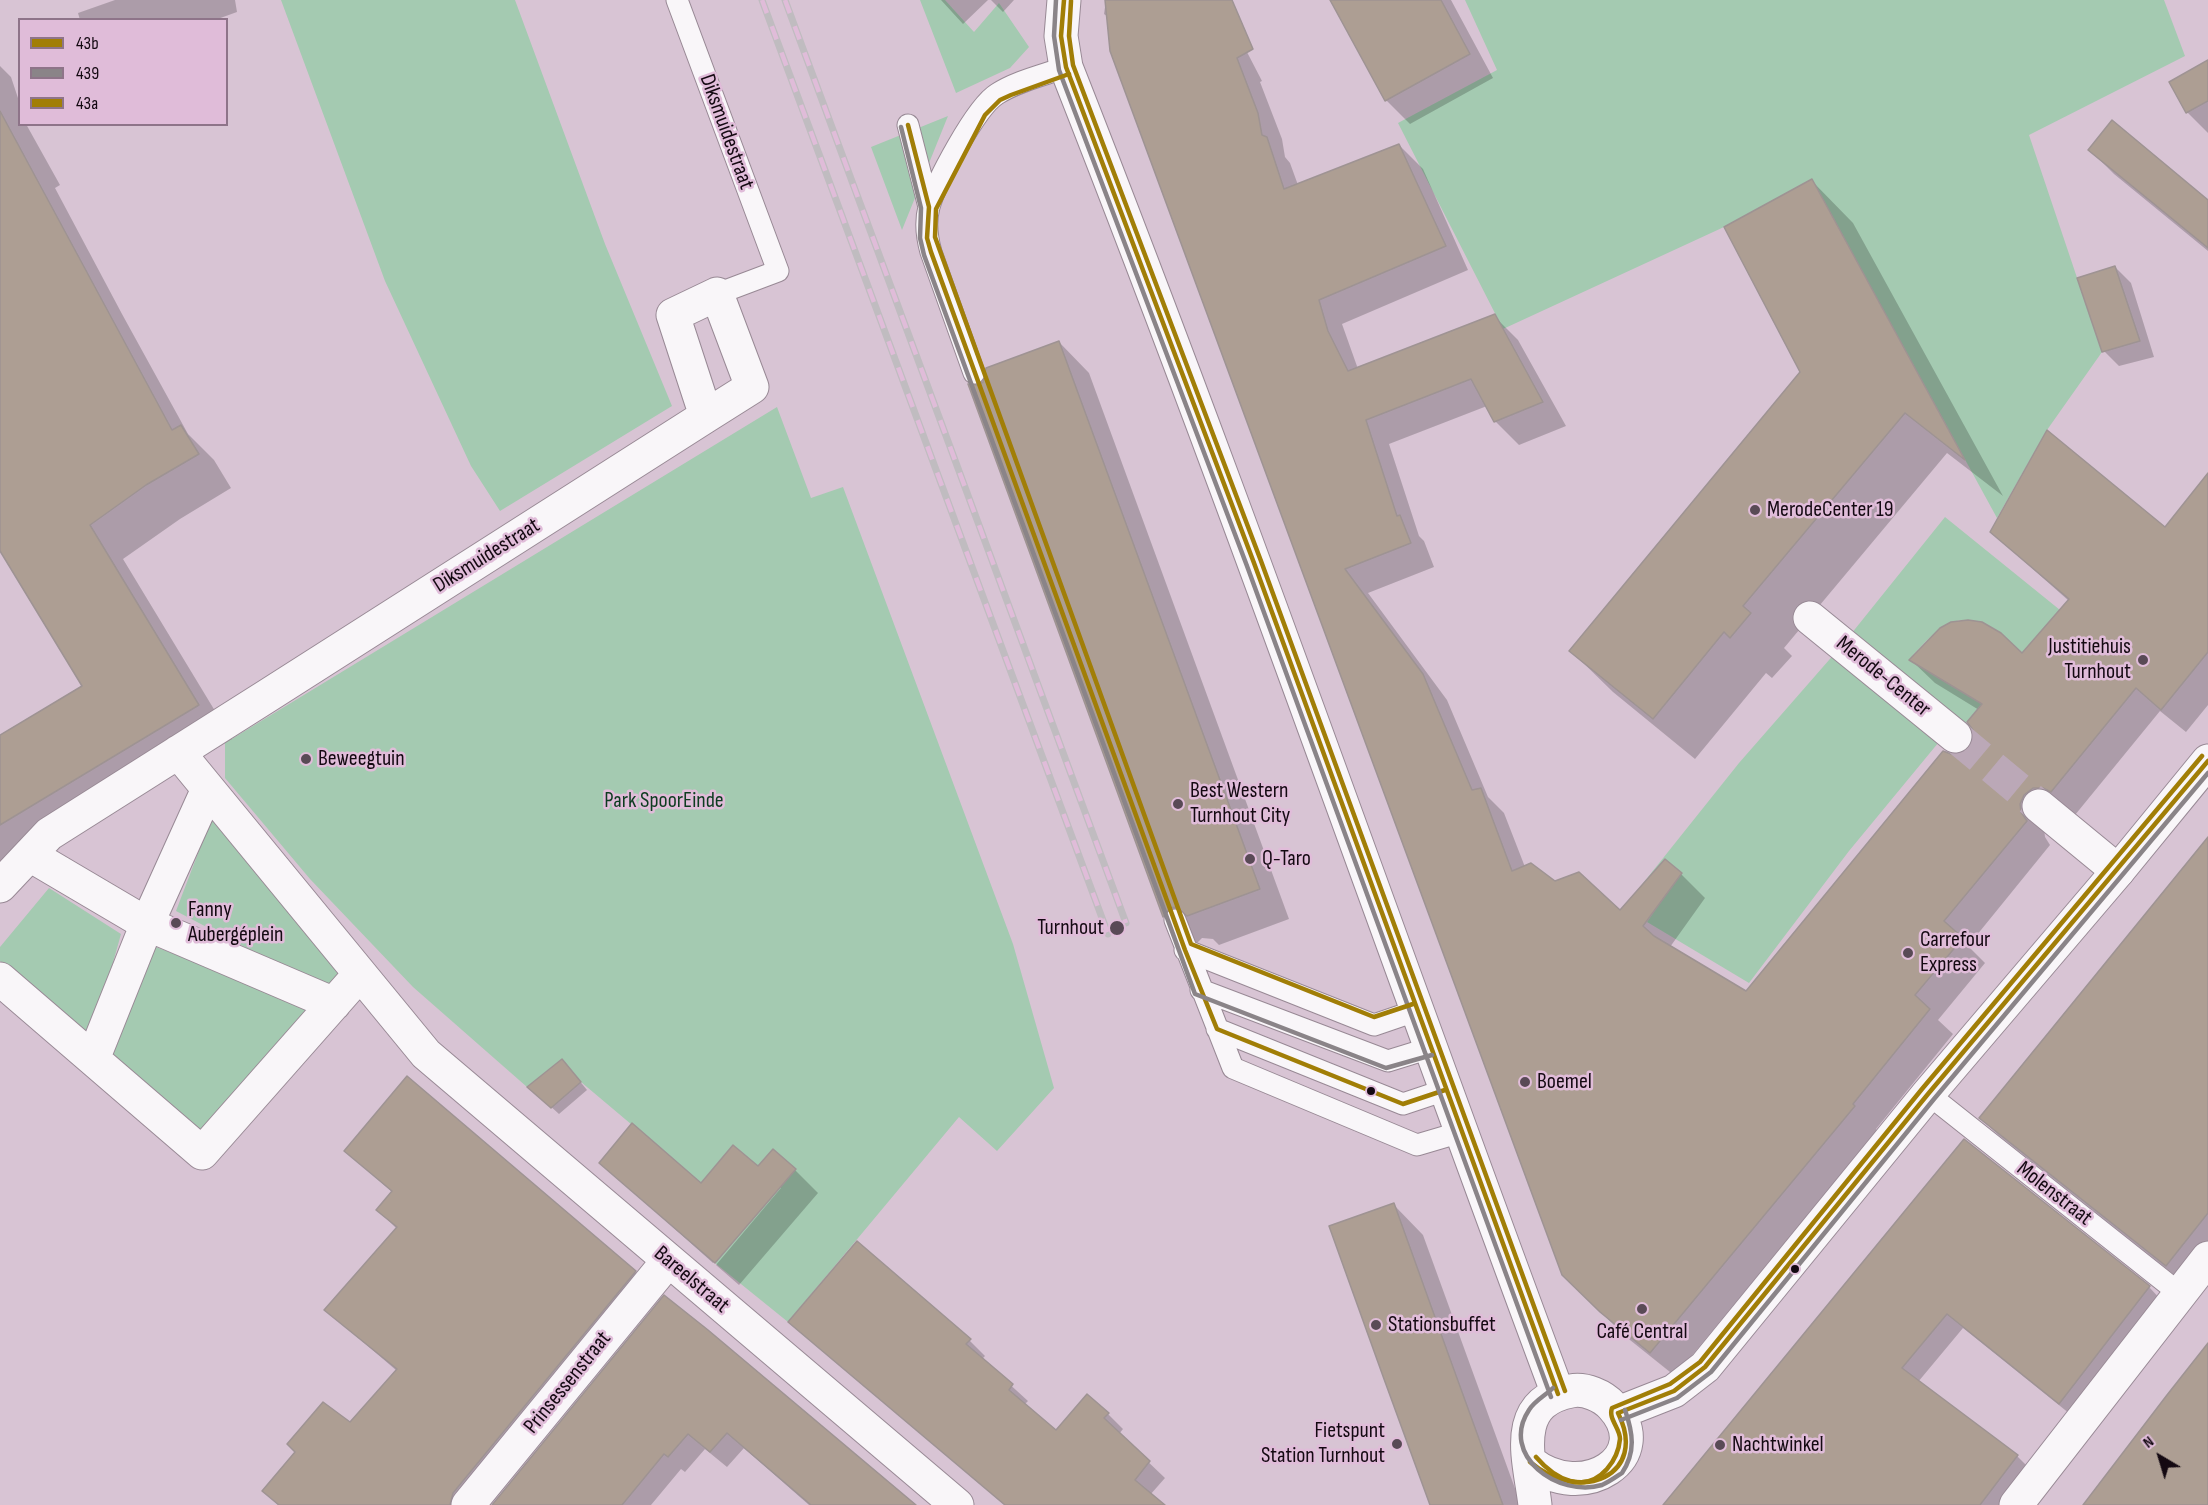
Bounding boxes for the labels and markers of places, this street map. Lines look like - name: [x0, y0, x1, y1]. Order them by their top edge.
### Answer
- place label: MerodeCenter 19: [1767, 497, 1894, 523]
- marker: MerodeCenter 19: [1748, 503, 1762, 517]
- place label: Justitiehuis Turnhout: [2048, 634, 2131, 686]
- marker: Justitiehuis Turnhout: [2136, 653, 2150, 667]
- place label: Beweegtuin: [318, 746, 405, 772]
- marker: Beweegtuin: [299, 752, 313, 766]
- place label: Best Western Turnhout City: [1190, 778, 1290, 830]
- marker: Best Western Turnhout City: [1171, 797, 1185, 811]
- place label: Q-Taro: [1262, 846, 1311, 872]
- marker: Q-Taro: [1243, 852, 1257, 866]
- place label: Fanny Aubergéplein: [188, 897, 283, 948]
- place label: Turnhout: [1037, 915, 1104, 941]
- marker: Fanny Aubergéplein: [169, 916, 183, 930]
- marker: Turnhout: [1108, 919, 1126, 937]
- place label: Carrefour Express: [1920, 927, 1990, 978]
- marker: Carrefour Express: [1901, 946, 1915, 960]
- place label: Boemel: [1537, 1069, 1592, 1095]
- marker: Boemel: [1518, 1075, 1532, 1089]
- unlabelled marker: [1365, 1085, 1377, 1097]
- unlabelled marker: [1789, 1263, 1801, 1275]
- marker: Café Central: [1635, 1302, 1649, 1316]
- place label: Stationsbuffet: [1388, 1312, 1496, 1338]
- marker: Stationsbuffet: [1369, 1318, 1383, 1332]
- place label: Café Central: [1596, 1319, 1688, 1345]
- place label: Fietspunt Station Turnhout: [1261, 1418, 1385, 1470]
- place label: Nachtwinkel: [1732, 1432, 1824, 1458]
- marker: Fietspunt Station Turnhout: [1390, 1437, 1404, 1451]
- marker: Nachtwinkel: [1713, 1438, 1727, 1452]

